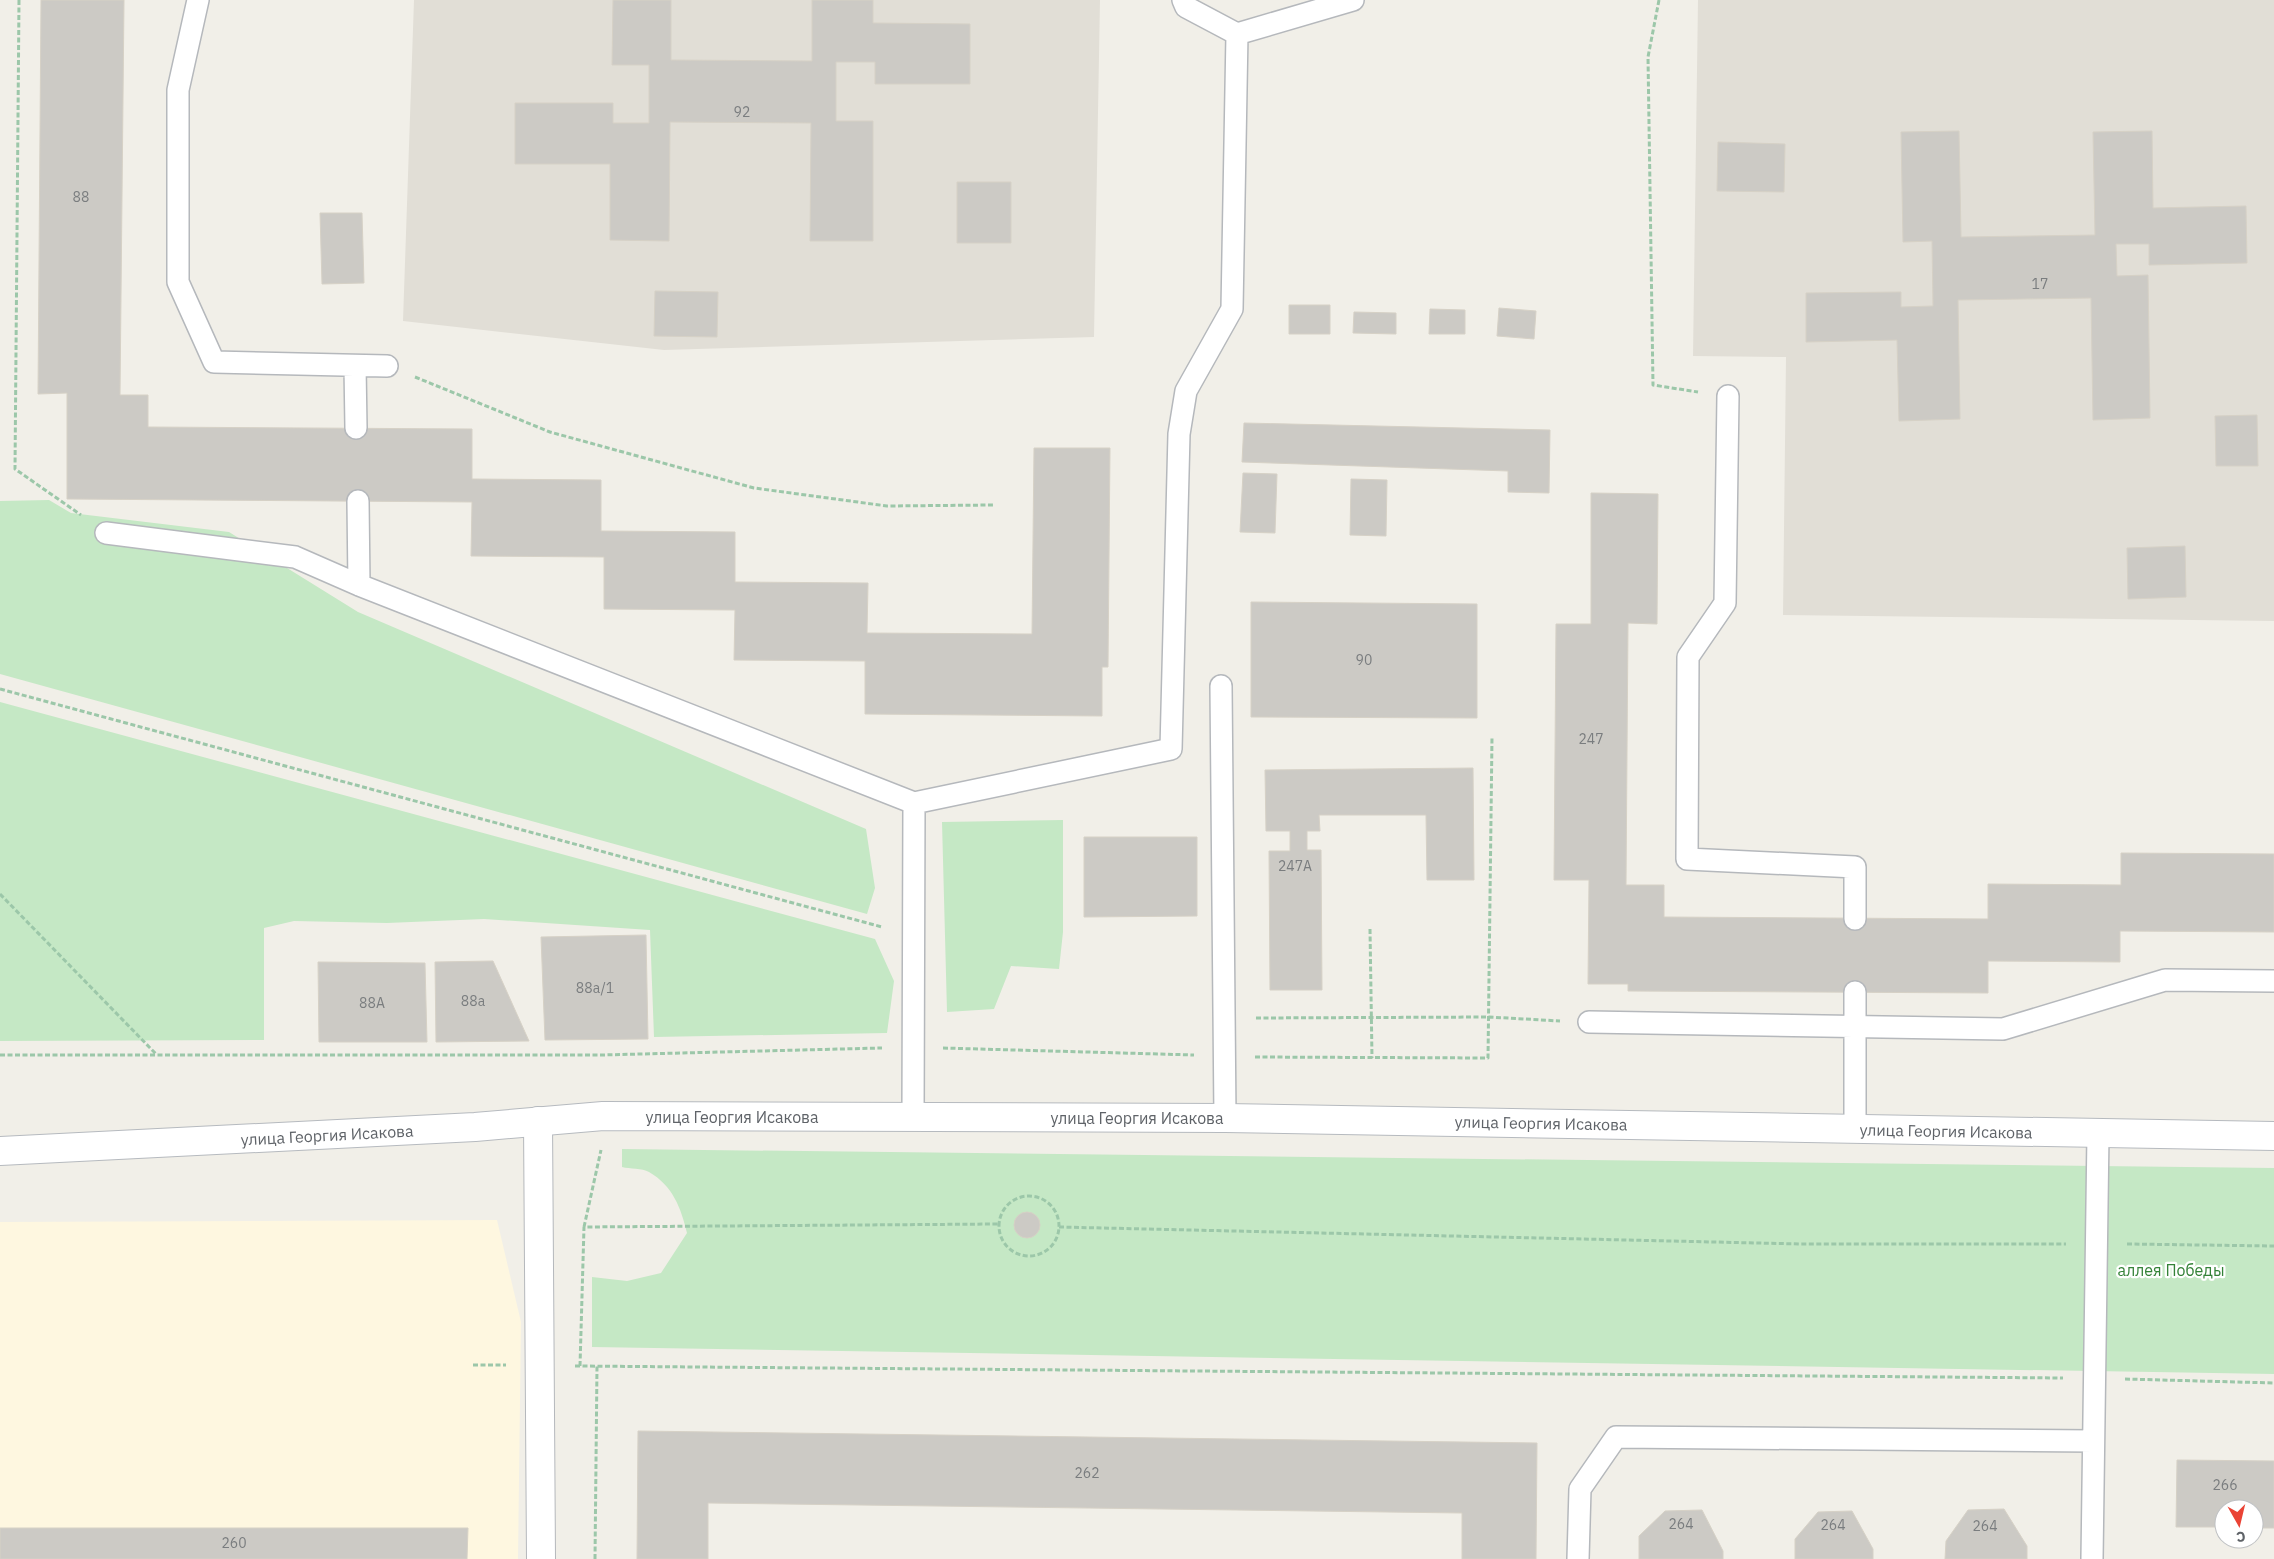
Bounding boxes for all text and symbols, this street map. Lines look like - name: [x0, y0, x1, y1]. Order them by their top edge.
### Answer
- house number: 92: [734, 103, 750, 121]
- house number: 88: [73, 188, 89, 206]
- house number: 17: [2032, 275, 2048, 293]
- house number: 90: [1356, 651, 1372, 669]
- house number: 247: [1578, 730, 1604, 748]
- house number: 247А: [1278, 857, 1312, 875]
- house number: 88а/1: [576, 979, 614, 997]
- house number: 88а: [461, 992, 486, 1010]
- house number: 88А: [359, 994, 385, 1012]
- street label: улица Георгия Исакова: [645, 1107, 819, 1127]
- street label: улица Георгия Исакова: [1050, 1108, 1224, 1128]
- street label: улица Георгия Исакова: [1454, 1111, 1628, 1135]
- street label: улица Георгия Исакова: [1859, 1119, 2033, 1143]
- street label: улица Георгия Исакова: [240, 1120, 414, 1150]
- park label: аллея Победы: [2118, 1260, 2224, 1280]
- house number: 262: [1074, 1464, 1100, 1482]
- house number: 266: [2212, 1476, 2238, 1494]
- north arrow: [2214, 1499, 2264, 1549]
- house number: 264: [1668, 1515, 1694, 1533]
- house number: 264: [1820, 1516, 1846, 1534]
- house number: 264: [1972, 1517, 1998, 1535]
- text: С: [2235, 1527, 2247, 1546]
- house number: 260: [221, 1534, 247, 1552]

